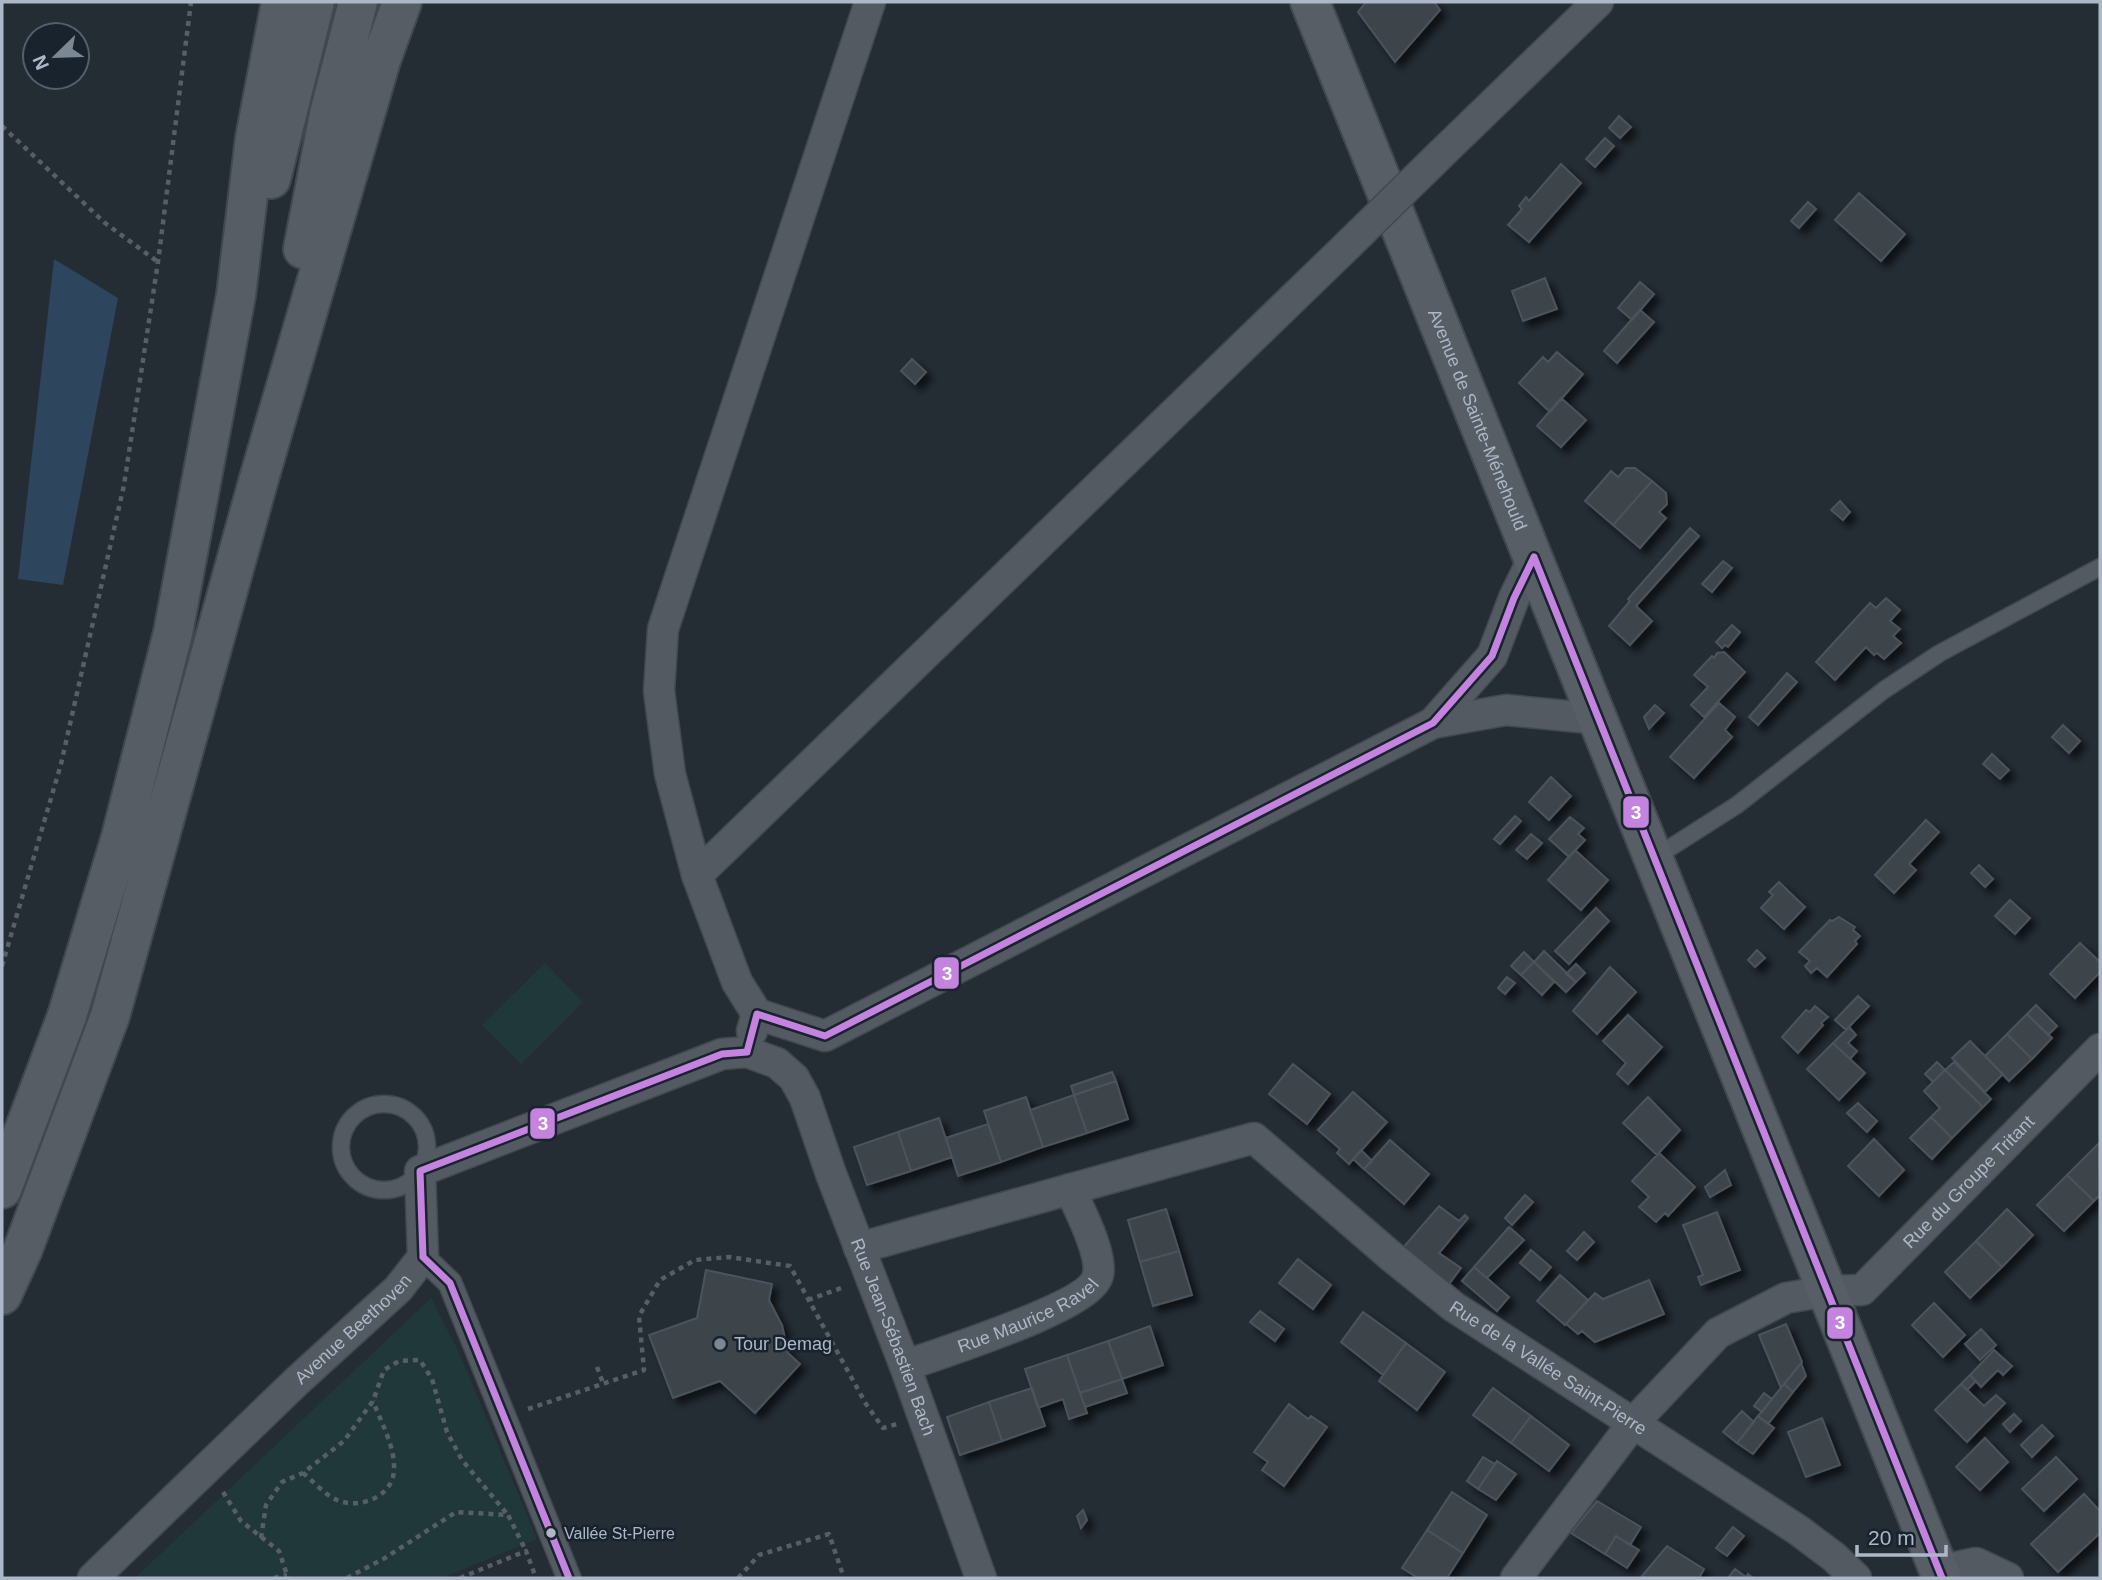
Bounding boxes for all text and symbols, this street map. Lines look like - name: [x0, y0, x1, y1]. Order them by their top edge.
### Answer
- north arrow: [21, 21, 91, 91]
- text: N: [28, 52, 53, 73]
- street label: Avenue de Sainte-Ménehould: [1424, 306, 1531, 533]
- line badge: 3: [1622, 795, 1650, 829]
- text: 3: [1631, 802, 1641, 823]
- line badge: 3: [933, 956, 960, 990]
- text: 3: [942, 963, 952, 984]
- line badge: 3: [529, 1107, 556, 1140]
- street label: Rue du Groupe Tritant: [1899, 1111, 2038, 1252]
- text: 3: [538, 1113, 548, 1134]
- street label: Rue Jean-Sébastien Bach: [847, 1236, 939, 1438]
- street label: Avenue Beethoven: [291, 1270, 416, 1388]
- street label: Rue Maurice Ravel: [955, 1275, 1103, 1357]
- street label: Rue de la Vallée Saint-Pierre: [1446, 1297, 1650, 1439]
- line badge: 3: [1826, 1306, 1854, 1340]
- text: 3: [1835, 1312, 1845, 1333]
- place label: Tour Demag: [734, 1334, 832, 1354]
- marker: Tour Demag: [712, 1336, 728, 1352]
- scale bar: [1857, 1514, 1946, 1558]
- place label: Vallée St-Pierre: [564, 1525, 675, 1542]
- marker: Vallée St-Pierre: [544, 1526, 558, 1540]
- text: 20 m: [1868, 1526, 1915, 1549]

